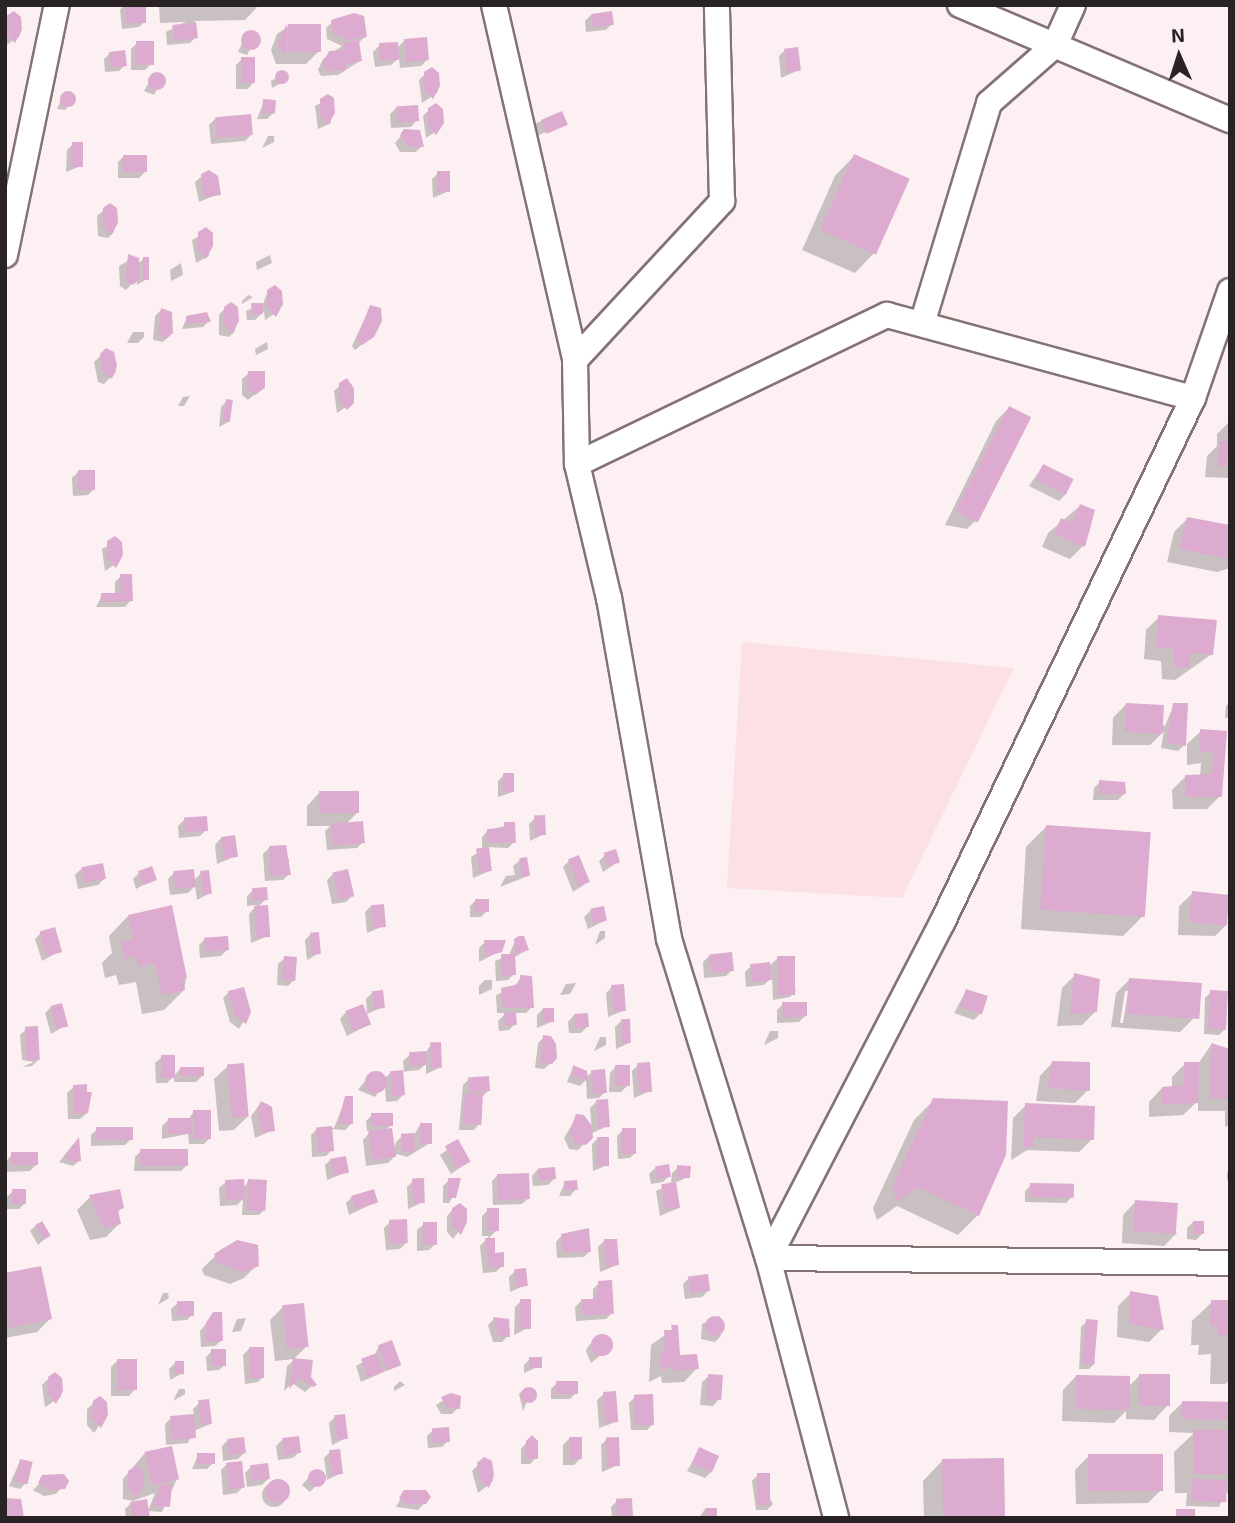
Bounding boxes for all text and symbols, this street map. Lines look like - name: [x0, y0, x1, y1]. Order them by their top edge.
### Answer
- north arrow: [1144, 21, 1214, 91]
- text: N: [1170, 23, 1185, 46]

